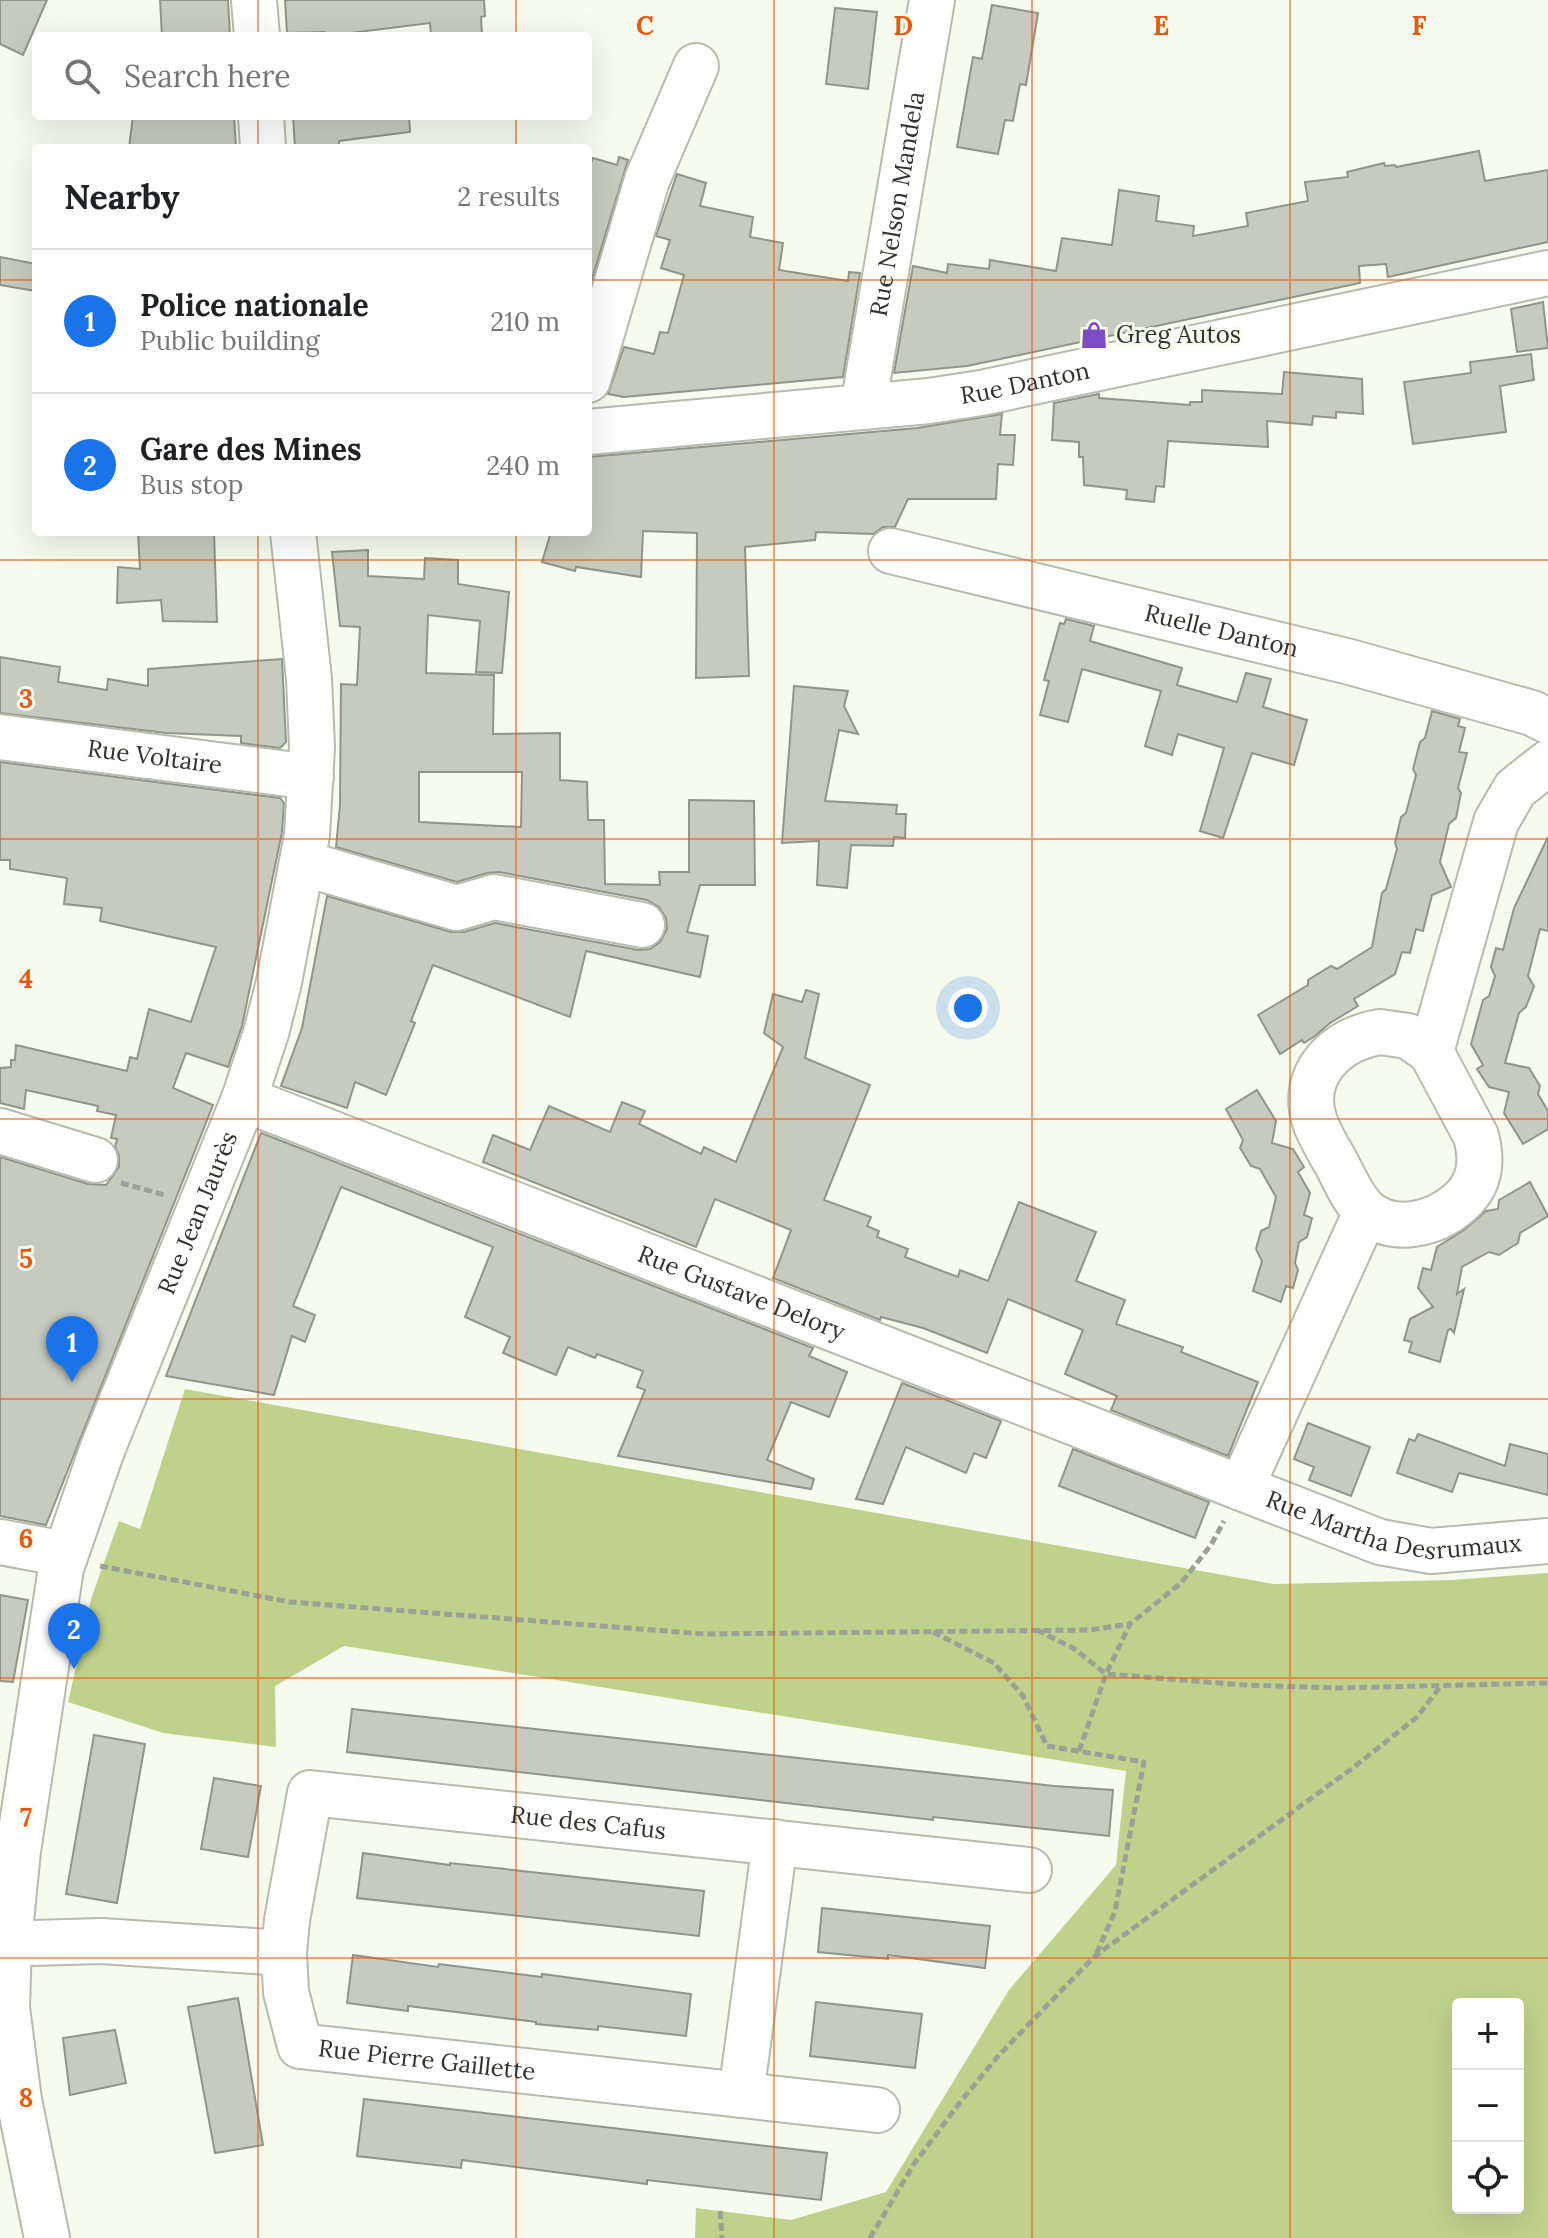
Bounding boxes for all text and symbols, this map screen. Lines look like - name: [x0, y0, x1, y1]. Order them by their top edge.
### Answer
- text: C: [636, 9, 654, 42]
- text: D: [893, 9, 913, 42]
- text: E: [1153, 9, 1169, 42]
- text: F: [1412, 9, 1427, 42]
- search box: [32, 32, 592, 120]
- icon: search: [60, 54, 104, 98]
- text: Search here: [124, 57, 291, 95]
- street label: Rue Nelson Mandela: [863, 89, 931, 319]
- text: Nearby: [64, 175, 180, 218]
- text: 2 results: [457, 180, 560, 213]
- text: Police nationale: [140, 286, 369, 324]
- text: 1: [85, 305, 95, 338]
- text: 210 m: [490, 305, 560, 338]
- place label: Greg Autos: [1116, 319, 1241, 350]
- shop icon: Greg Autos: [1079, 320, 1109, 350]
- text: Public building: [140, 324, 320, 357]
- street label: Rue Danton: [958, 354, 1092, 411]
- text: Gare des Mines: [140, 430, 362, 468]
- text: 2: [83, 449, 97, 482]
- text: 240 m: [486, 449, 560, 482]
- text: Bus stop: [140, 468, 243, 501]
- street label: Ruelle Danton: [1142, 597, 1302, 664]
- text: 3: [19, 682, 33, 715]
- street label: Rue Voltaire: [85, 732, 224, 780]
- text: 4: [19, 962, 33, 995]
- your location: [948, 988, 988, 1028]
- street label: Rue Jean Jaurès: [151, 1127, 244, 1299]
- street label: Rue Gustave Delory: [633, 1238, 850, 1347]
- text: 5: [19, 1242, 33, 1275]
- pin: 1: [46, 1316, 98, 1382]
- street label: Rue Martha Desrumaux: [1262, 1483, 1523, 1567]
- text: 6: [19, 1522, 33, 1555]
- pin: 2: [48, 1603, 100, 1669]
- street label: Rue des Cafus: [509, 1799, 668, 1846]
- text: 7: [20, 1801, 32, 1834]
- map controls: [1452, 1998, 1524, 2214]
- button: +: [1452, 1998, 1524, 2070]
- street label: Rue Pierre Gaillette: [317, 2032, 537, 2087]
- button: −: [1452, 2070, 1524, 2142]
- text: 8: [19, 2081, 33, 2114]
- button: locate: [1452, 2142, 1524, 2214]

